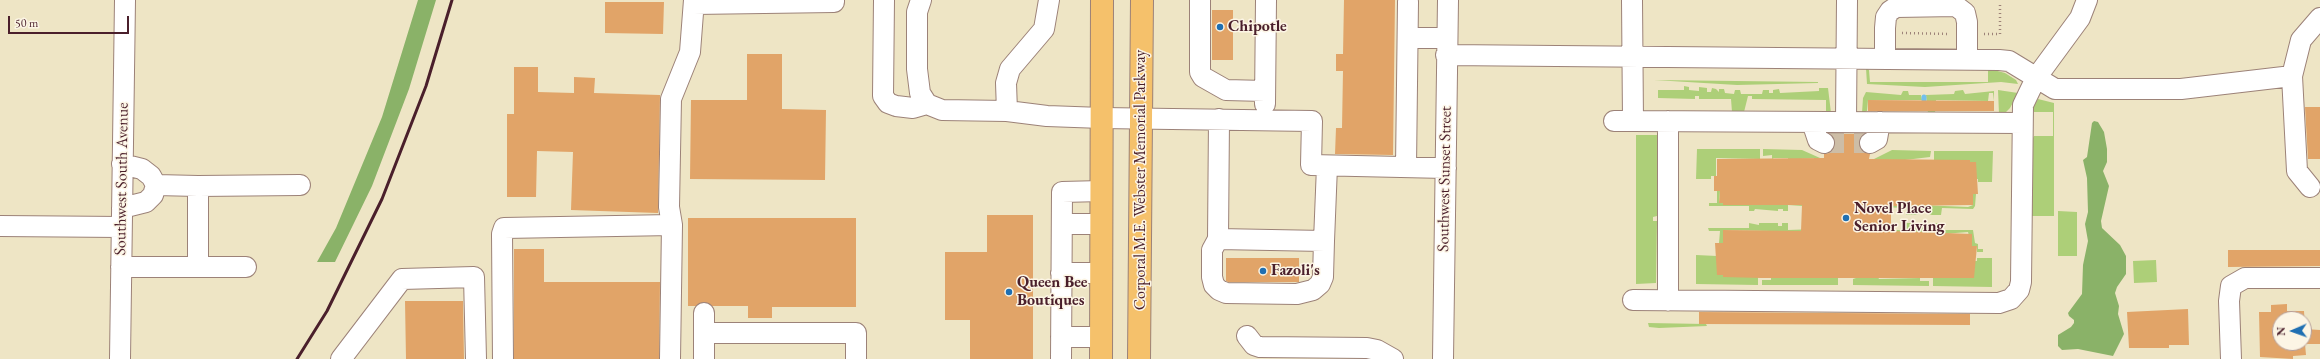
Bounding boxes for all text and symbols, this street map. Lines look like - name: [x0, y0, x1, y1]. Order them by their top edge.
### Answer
- scale bar: [10, 8, 131, 34]
- text: 50 m: [15, 15, 38, 31]
- place label: Chipotle: [1228, 17, 1287, 37]
- marker: Chipotle: [1215, 22, 1225, 32]
- street label: Corporal M.E. Webster Memorial Parkway: [1131, 50, 1151, 310]
- street label: Southwest South Avenue: [111, 102, 133, 256]
- street label: Southwest Sunset Street: [1434, 106, 1456, 252]
- place label: Novel Place Senior Living: [1854, 199, 1945, 237]
- marker: Novel Place Senior Living: [1841, 213, 1851, 223]
- place label: Fazoli's: [1271, 261, 1320, 281]
- marker: Fazoli's: [1258, 266, 1268, 276]
- place label: Queen Bee Boutiques: [1017, 273, 1087, 311]
- marker: Queen Bee Boutiques: [1004, 287, 1014, 297]
- north arrow: [2272, 311, 2312, 351]
- text: N: [2274, 327, 2288, 336]

